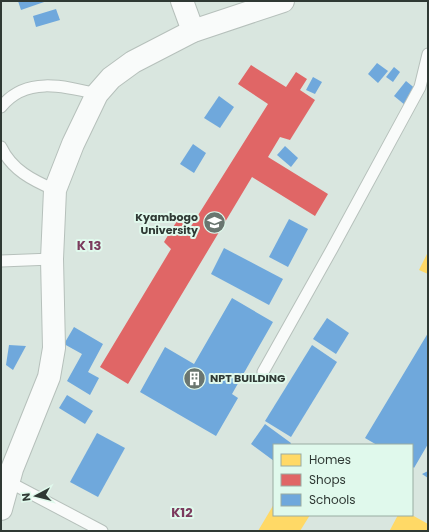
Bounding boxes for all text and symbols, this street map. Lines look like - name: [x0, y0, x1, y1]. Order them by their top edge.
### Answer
- place label: Kyambogo University: [135, 209, 198, 238]
- school or university icon: Kyambogo University: [201, 210, 227, 236]
- district label: K 13: [77, 236, 101, 255]
- building icon: NPT BUILDING: [182, 365, 208, 391]
- place label: NPT BUILDING: [210, 370, 286, 386]
- legend: [273, 444, 413, 516]
- text: Homes: [309, 451, 351, 468]
- text: Shops: [309, 471, 346, 488]
- north arrow: [16, 476, 56, 516]
- text: Schools: [309, 491, 356, 508]
- text: N: [18, 492, 35, 502]
- district label: K12: [171, 503, 193, 522]

